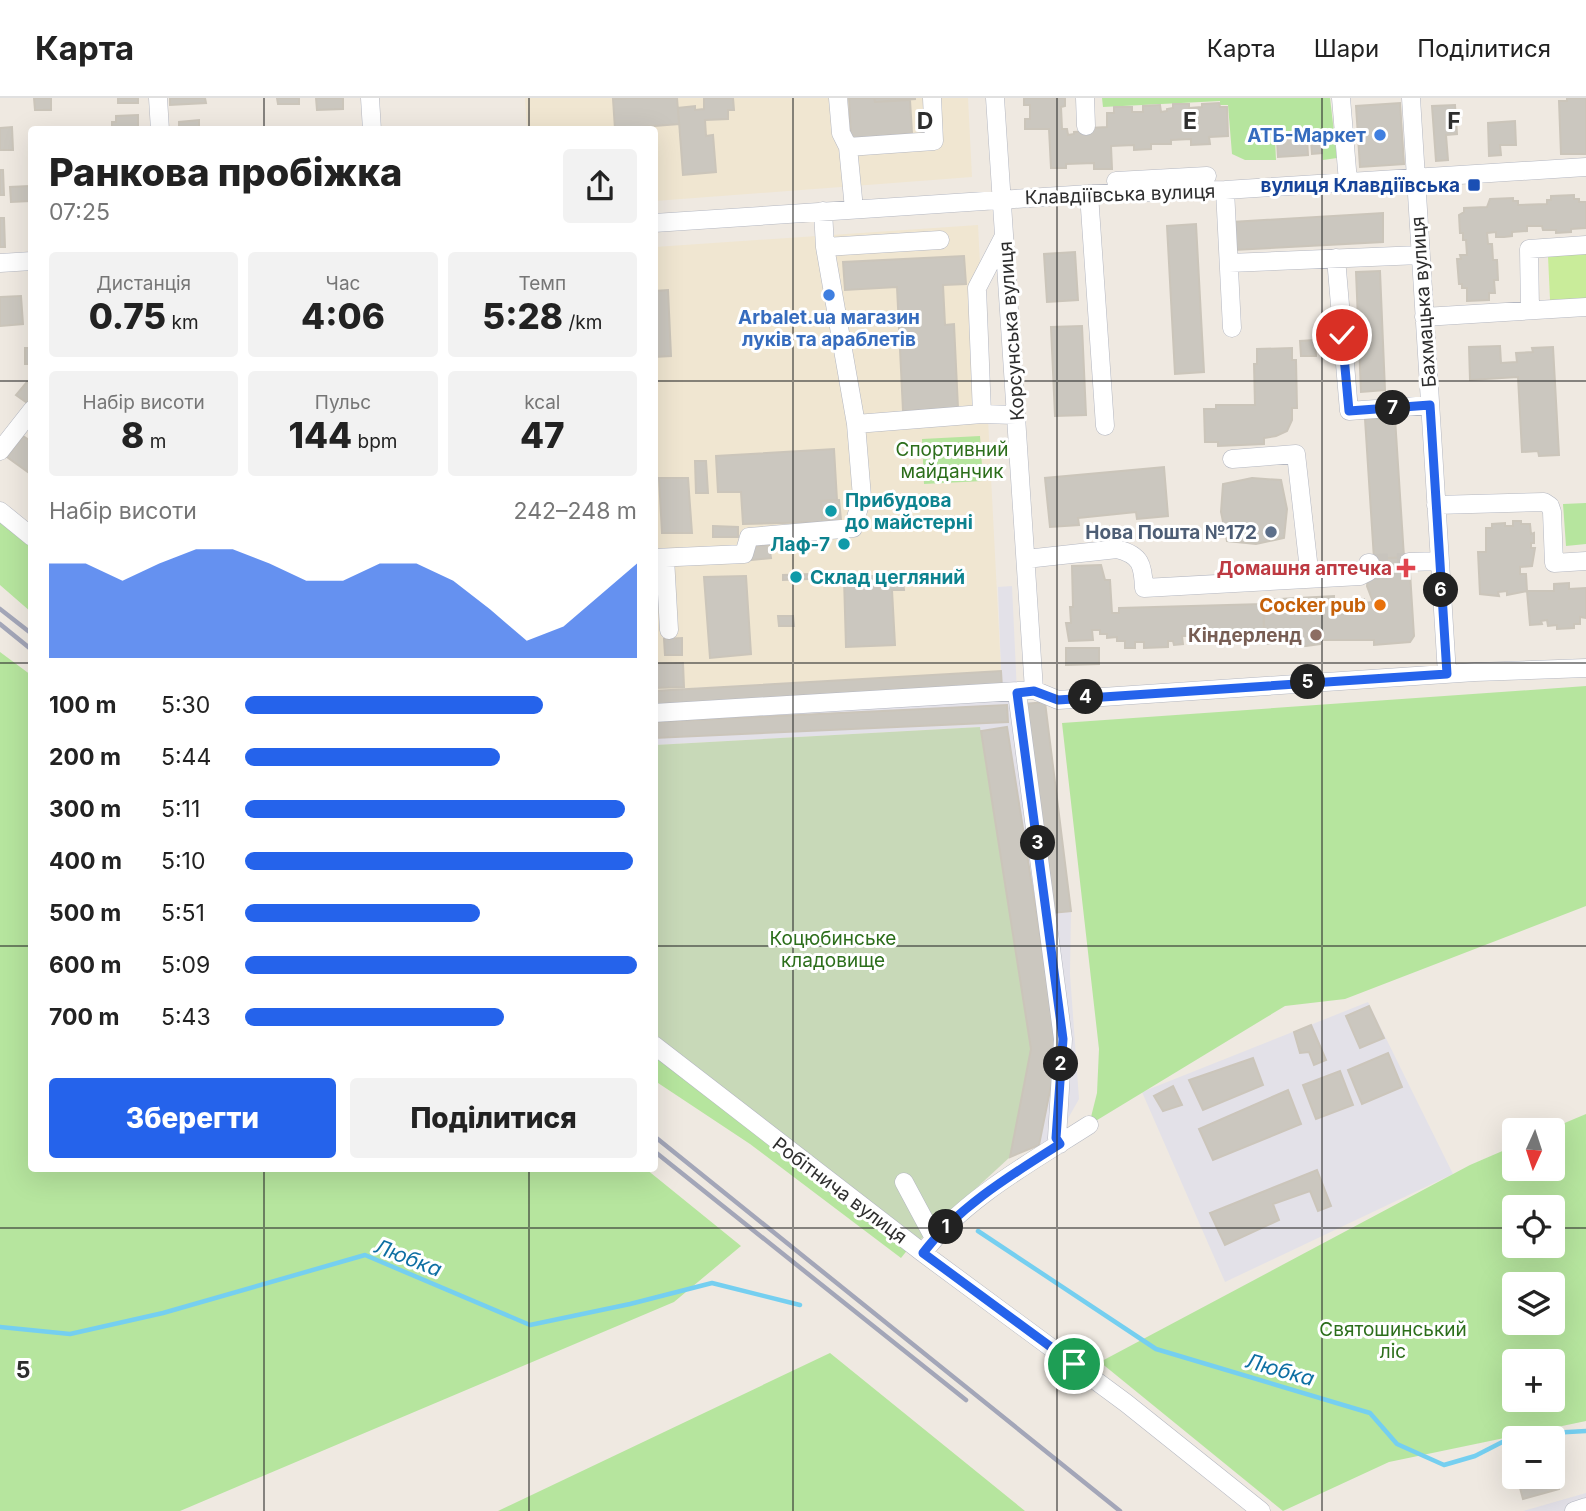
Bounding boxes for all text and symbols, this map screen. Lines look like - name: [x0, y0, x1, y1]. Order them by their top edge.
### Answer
- text: Карта: [35, 28, 134, 68]
- text: Карта: [1207, 34, 1276, 63]
- text: Шари: [1314, 34, 1379, 63]
- text: Поділитися: [1417, 34, 1551, 63]
- text: D: [917, 107, 933, 135]
- text: E: [1183, 107, 1197, 135]
- text: F: [1447, 107, 1461, 135]
- place label: АТБ-Маркет: [1247, 124, 1366, 147]
- marker: АТБ-Маркет: [1372, 127, 1388, 143]
- text: Ранкова пробіжка: [49, 149, 402, 195]
- button: share: [563, 149, 637, 223]
- place label: вулиця Клавдіївська: [1261, 174, 1460, 197]
- marker: вулиця Клавдіївська: [1466, 177, 1482, 193]
- street label: Клавдіївська вулиця: [1024, 180, 1216, 209]
- text: 07:25: [49, 198, 110, 226]
- street label: Бахмацька вулиця: [1406, 216, 1441, 388]
- street label: Корсунська вулиця: [994, 240, 1029, 421]
- text: Дистанція: [96, 272, 191, 295]
- text: Час: [326, 272, 360, 295]
- text: Темп: [518, 272, 566, 295]
- marker: Arbalet.ua магазин луків та араблетів: [821, 287, 837, 303]
- text: 0.75: [89, 295, 166, 337]
- text: 4:06: [301, 295, 385, 337]
- text: 5:28: [482, 295, 563, 337]
- pin: [1312, 305, 1372, 365]
- place label: Arbalet.ua магазин луків та араблетів: [738, 306, 920, 351]
- text: km: [166, 311, 199, 334]
- text: /km: [563, 311, 602, 334]
- icon: check: [1323, 316, 1361, 354]
- pin: 7: [1376, 390, 1410, 426]
- text: Набір висоти: [83, 391, 205, 414]
- text: Пульс: [315, 391, 371, 414]
- text: kcal: [524, 391, 560, 414]
- text: 7: [1387, 396, 1398, 419]
- text: 8: [121, 414, 144, 456]
- text: 144: [289, 414, 352, 456]
- text: 47: [520, 414, 565, 456]
- text: m: [144, 430, 166, 453]
- text: bpm: [352, 430, 397, 453]
- park label: Спортивний майданчик: [896, 438, 1008, 483]
- place label: Прибудова до майстерні: [845, 489, 973, 534]
- text: Набір висоти: [49, 497, 197, 525]
- text: 242–248 m: [514, 497, 637, 525]
- marker: Прибудова до майстерні: [823, 503, 839, 519]
- place label: Нова Пошта №172: [1085, 521, 1257, 544]
- marker: Нова Пошта №172: [1263, 524, 1279, 540]
- place label: Лаф-7: [770, 533, 830, 556]
- marker: Лаф-7: [836, 536, 852, 552]
- place label: Домашня аптечка: [1217, 557, 1392, 580]
- marker: Домашня аптечка: [1398, 560, 1414, 576]
- place label: Склад цегляний: [810, 566, 965, 589]
- marker: Склад цегляний: [788, 569, 804, 585]
- pin: 6: [1424, 573, 1458, 608]
- text: 6: [1434, 578, 1447, 601]
- place label: Cocker pub: [1259, 594, 1366, 617]
- marker: Cocker pub: [1372, 597, 1388, 613]
- place label: Кіндерленд: [1188, 624, 1302, 647]
- marker: Кіндерленд: [1308, 627, 1324, 643]
- pin: 5: [1290, 664, 1326, 700]
- text: 5: [1301, 670, 1314, 693]
- pin: 4: [1068, 680, 1104, 714]
- text: 4: [1079, 685, 1092, 708]
- text: 100 m: [49, 691, 116, 719]
- text: 5:30: [161, 691, 210, 719]
- text: 200 m: [49, 743, 121, 771]
- text: 5:44: [161, 743, 211, 771]
- text: 300 m: [49, 795, 121, 823]
- text: 5:11: [161, 795, 200, 823]
- pin: 3: [1020, 826, 1056, 860]
- text: 3: [1031, 831, 1044, 854]
- text: 400 m: [49, 847, 122, 875]
- text: 5:10: [161, 847, 205, 875]
- text: 500 m: [49, 899, 121, 927]
- text: 5:51: [161, 899, 205, 927]
- park label: Коцюбинське кладовище: [770, 927, 896, 972]
- text: 600 m: [49, 951, 121, 979]
- text: 5:09: [161, 951, 210, 979]
- text: 700 m: [49, 1003, 119, 1031]
- text: 5:43: [161, 1003, 211, 1031]
- pin: 2: [1044, 1046, 1078, 1082]
- text: 2: [1055, 1052, 1066, 1075]
- button: Зберегти: [49, 1078, 336, 1158]
- button: Поділитися: [350, 1078, 637, 1158]
- north arrow: [1502, 1118, 1564, 1181]
- map controls: [1502, 1118, 1565, 1489]
- street label: Робітнича вулиця: [768, 1132, 912, 1248]
- button: locate: [1502, 1195, 1565, 1258]
- pin: 1: [928, 1210, 964, 1244]
- text: 1: [941, 1215, 950, 1238]
- water label: Любка: [371, 1233, 446, 1282]
- button: layers: [1502, 1272, 1565, 1335]
- park label: Святошинський ліс: [1319, 1318, 1467, 1363]
- pin: [1044, 1334, 1104, 1394]
- icon: arrive: [1055, 1345, 1093, 1383]
- water label: Любка: [1243, 1348, 1317, 1391]
- button: +: [1502, 1349, 1565, 1412]
- text: 5: [16, 1356, 30, 1384]
- button: −: [1502, 1426, 1565, 1489]

